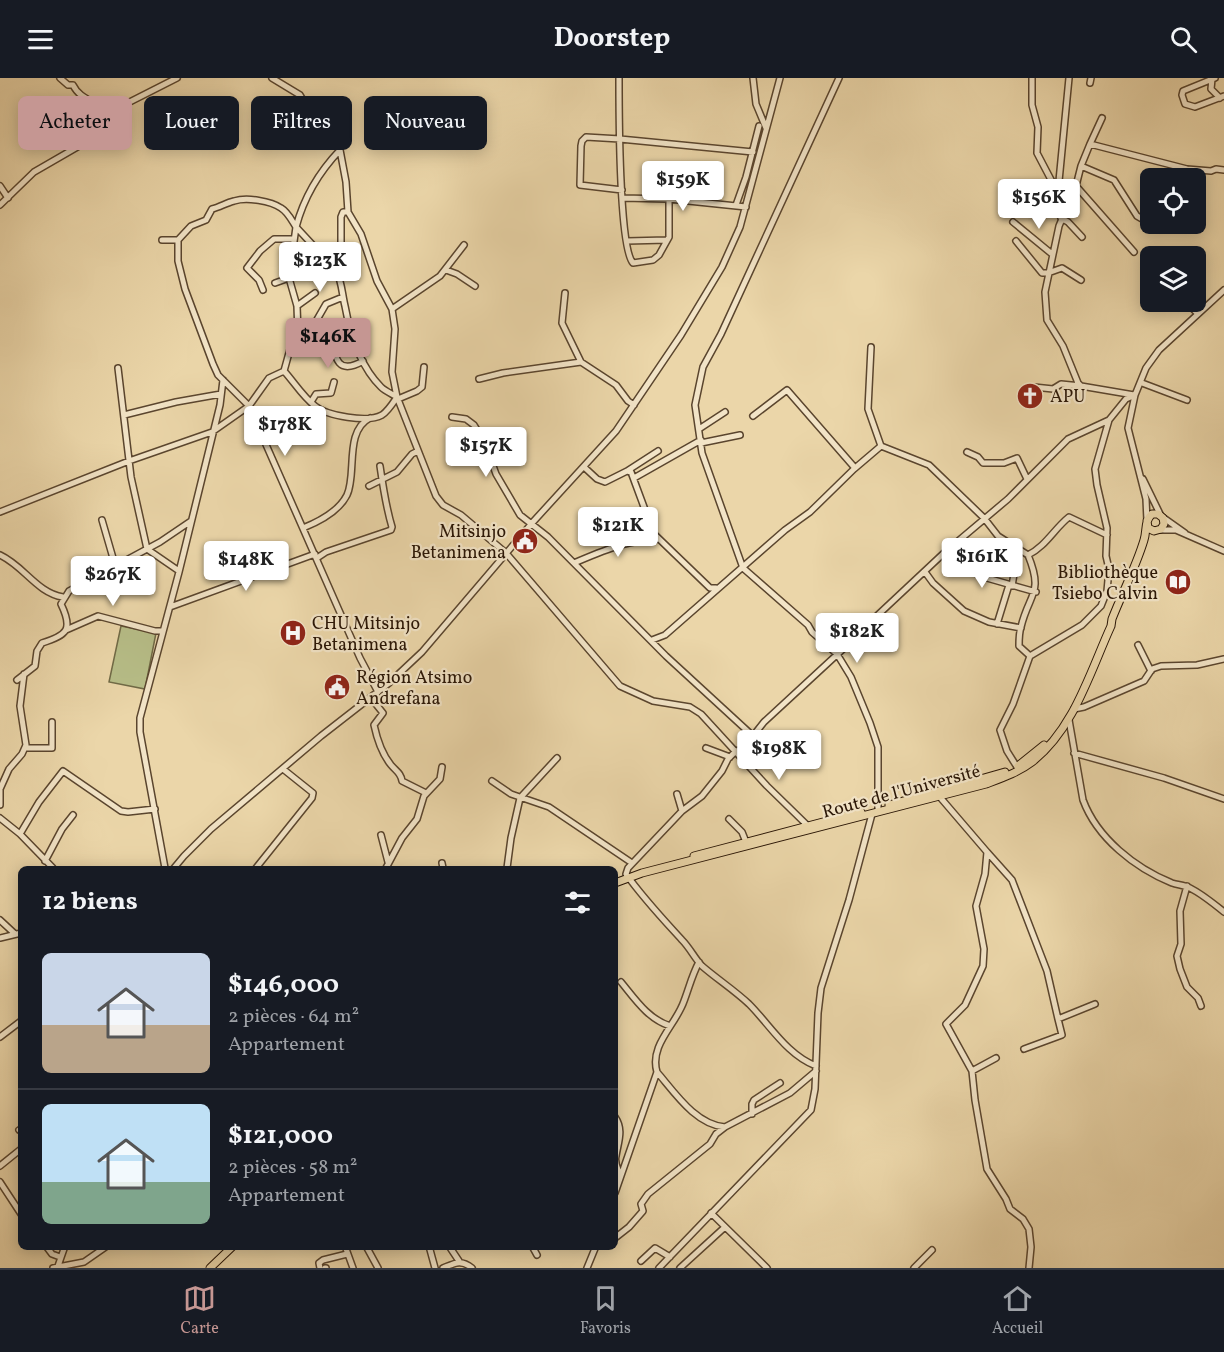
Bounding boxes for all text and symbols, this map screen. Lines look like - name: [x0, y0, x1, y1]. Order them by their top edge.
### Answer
- text: Doorstep: [554, 20, 670, 58]
- icon: menu: [24, 23, 57, 56]
- icon: search: [1167, 23, 1200, 56]
- chip: Acheter: [18, 96, 132, 150]
- chip: Louer: [144, 96, 239, 150]
- chip: Filtres: [251, 96, 352, 150]
- chip: Nouveau: [364, 96, 487, 150]
- pin: $159K: [641, 161, 725, 212]
- text: $159K: [656, 166, 710, 194]
- map controls: [1140, 168, 1206, 312]
- button: locate: [1140, 168, 1206, 234]
- pin: $156K: [997, 179, 1081, 230]
- text: $156K: [1012, 184, 1066, 212]
- pin: $123K: [278, 242, 362, 293]
- button: layers: [1140, 246, 1206, 312]
- text: $123K: [293, 247, 347, 275]
- pin: $146K: [286, 318, 370, 369]
- text: $146K: [300, 323, 356, 351]
- church icon: APU: [1015, 381, 1045, 411]
- place label: APU: [1050, 385, 1085, 410]
- pin: $178K: [243, 406, 327, 457]
- text: $178K: [258, 411, 312, 439]
- pin: $157K: [444, 427, 528, 478]
- text: $157K: [460, 432, 512, 460]
- pin: $121K: [576, 507, 660, 558]
- text: $121K: [592, 512, 644, 540]
- place label: Mitsinjo Betanimena: [411, 520, 506, 566]
- public building icon: Mitsinjo Betanimena: [510, 526, 540, 556]
- pin: $161K: [940, 538, 1024, 589]
- pin: $148K: [204, 541, 288, 592]
- text: $161K: [956, 543, 1008, 571]
- text: $148K: [218, 546, 274, 574]
- pin: $267K: [71, 556, 155, 607]
- text: $267K: [85, 561, 141, 589]
- place label: Bibliothèque Tsiebo Calvin: [1052, 561, 1158, 607]
- library icon: Bibliothèque Tsiebo Calvin: [1163, 567, 1193, 597]
- place label: CHU Mitsinjo Betanimena: [312, 612, 420, 658]
- pin: $182K: [815, 613, 899, 664]
- hospital icon: CHU Mitsinjo Betanimena: [278, 618, 308, 648]
- text: $182K: [830, 618, 884, 646]
- place label: Région Atsimo Andrefana: [356, 666, 472, 712]
- public building icon: Région Atsimo Andrefana: [322, 672, 352, 702]
- pin: $198K: [737, 730, 821, 781]
- text: $198K: [751, 735, 807, 763]
- street label: Route de l'Université: [820, 759, 983, 826]
- text: 12 biens: [42, 884, 138, 920]
- icon: filters: [561, 886, 594, 919]
- text: $146,000: [228, 967, 339, 1003]
- icon: home: [90, 977, 162, 1049]
- text: 2 pièces · 64 m²: [228, 1003, 359, 1031]
- text: Appartement: [228, 1031, 345, 1059]
- text: $121,000: [228, 1118, 333, 1154]
- icon: home: [90, 1128, 162, 1200]
- text: 2 pièces · 58 m²: [228, 1154, 357, 1182]
- text: Appartement: [228, 1182, 345, 1210]
- tab: Carte: [181, 1282, 219, 1340]
- tab: Favoris: [580, 1282, 631, 1340]
- tab: Accueil: [992, 1282, 1043, 1340]

